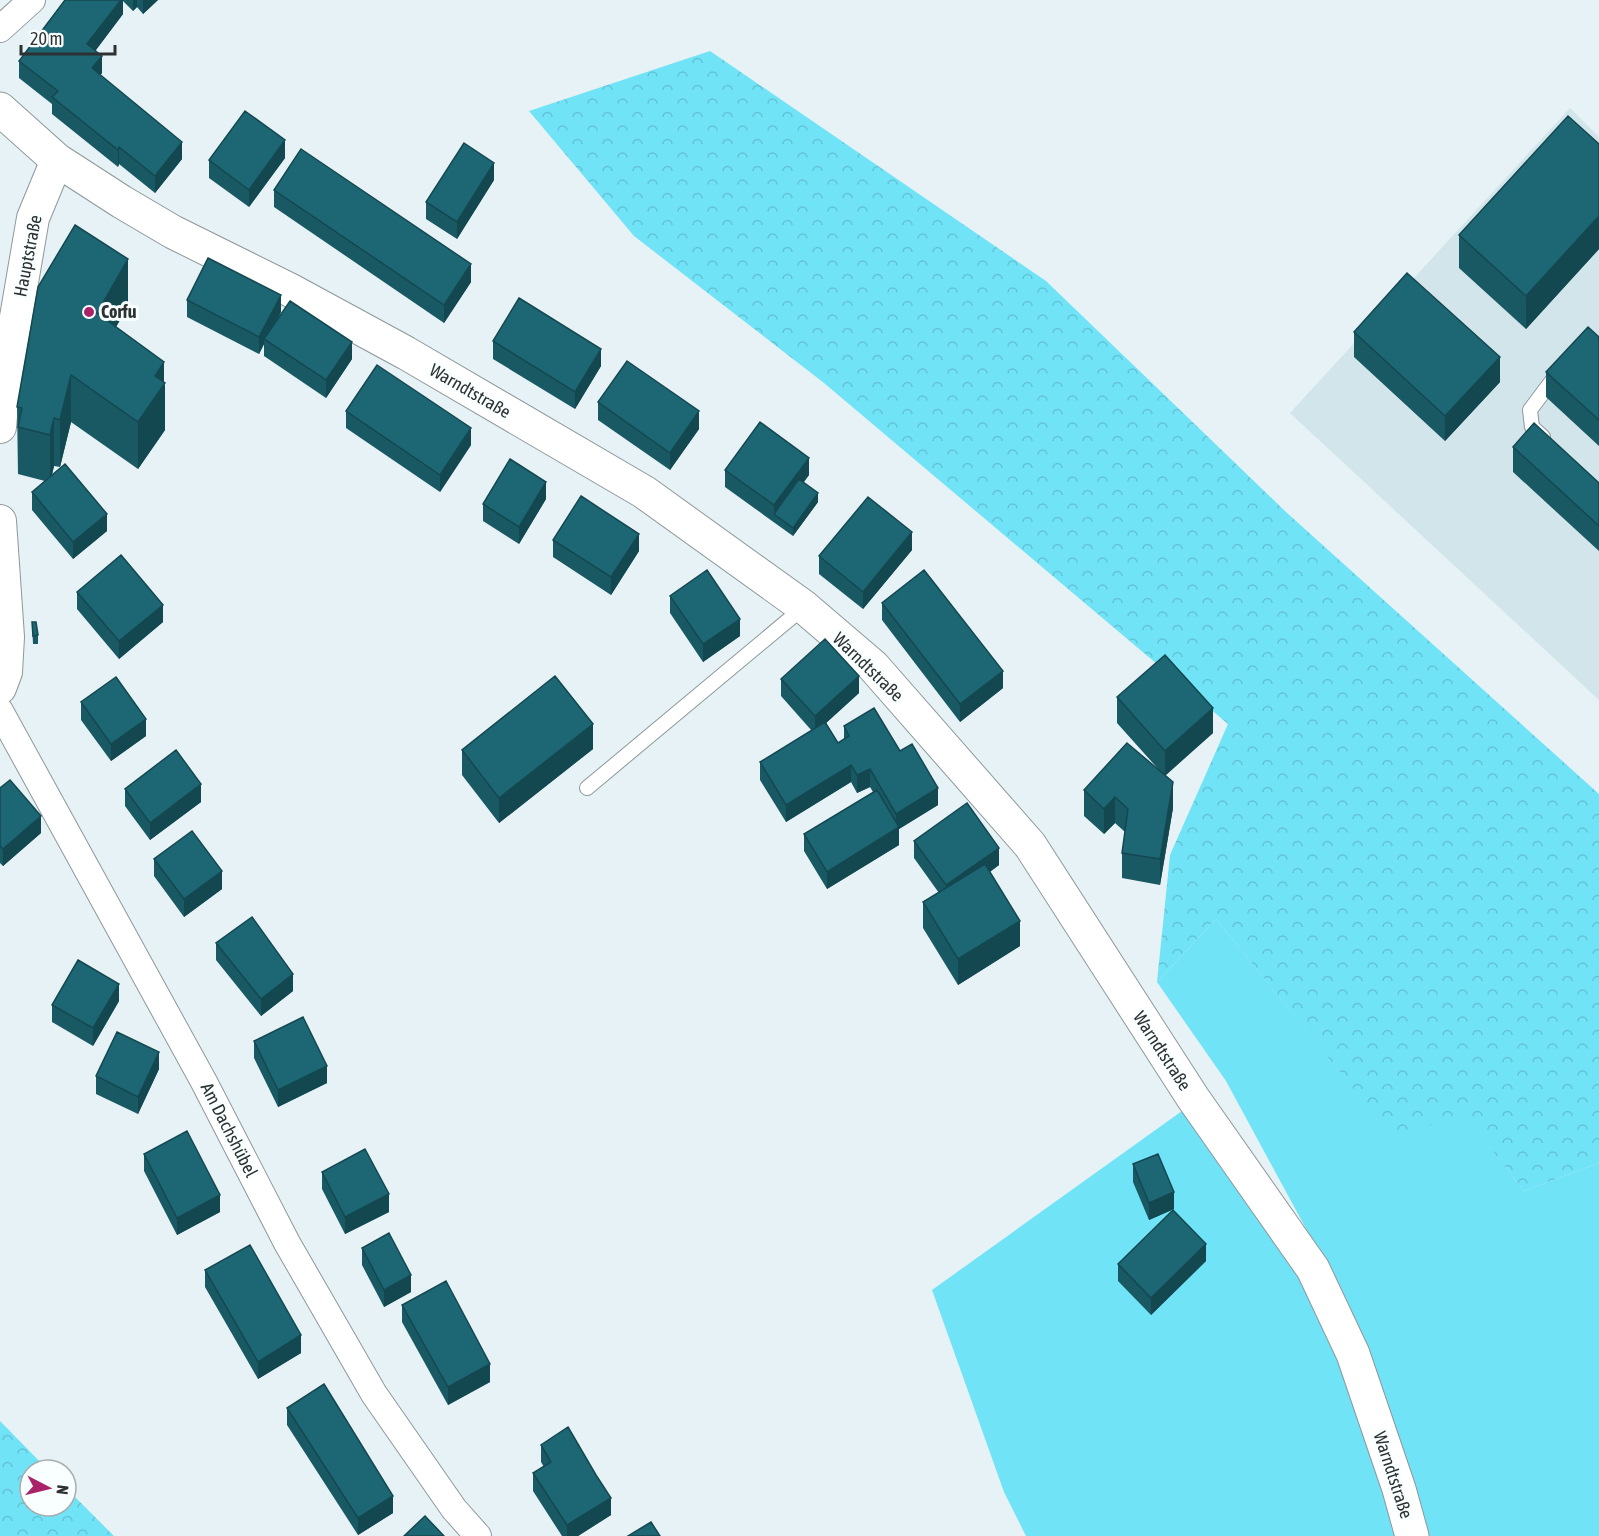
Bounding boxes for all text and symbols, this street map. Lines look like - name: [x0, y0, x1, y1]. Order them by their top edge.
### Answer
- scale bar: [21, 18, 116, 56]
- text: 20 m: [30, 28, 62, 49]
- street label: Hauptstraße: [9, 213, 46, 299]
- place label: Corfu: [101, 301, 137, 322]
- marker: Corfu: [82, 305, 96, 319]
- street label: Warndtstraße: [426, 359, 515, 422]
- street label: Warndtstraße: [829, 628, 908, 706]
- street label: Warndtstraße: [1129, 1007, 1196, 1094]
- street label: Am Dachshübel: [197, 1079, 262, 1181]
- street label: Warndtstraße: [1370, 1429, 1417, 1521]
- north arrow: [18, 1458, 78, 1518]
- text: N: [53, 1484, 72, 1496]

